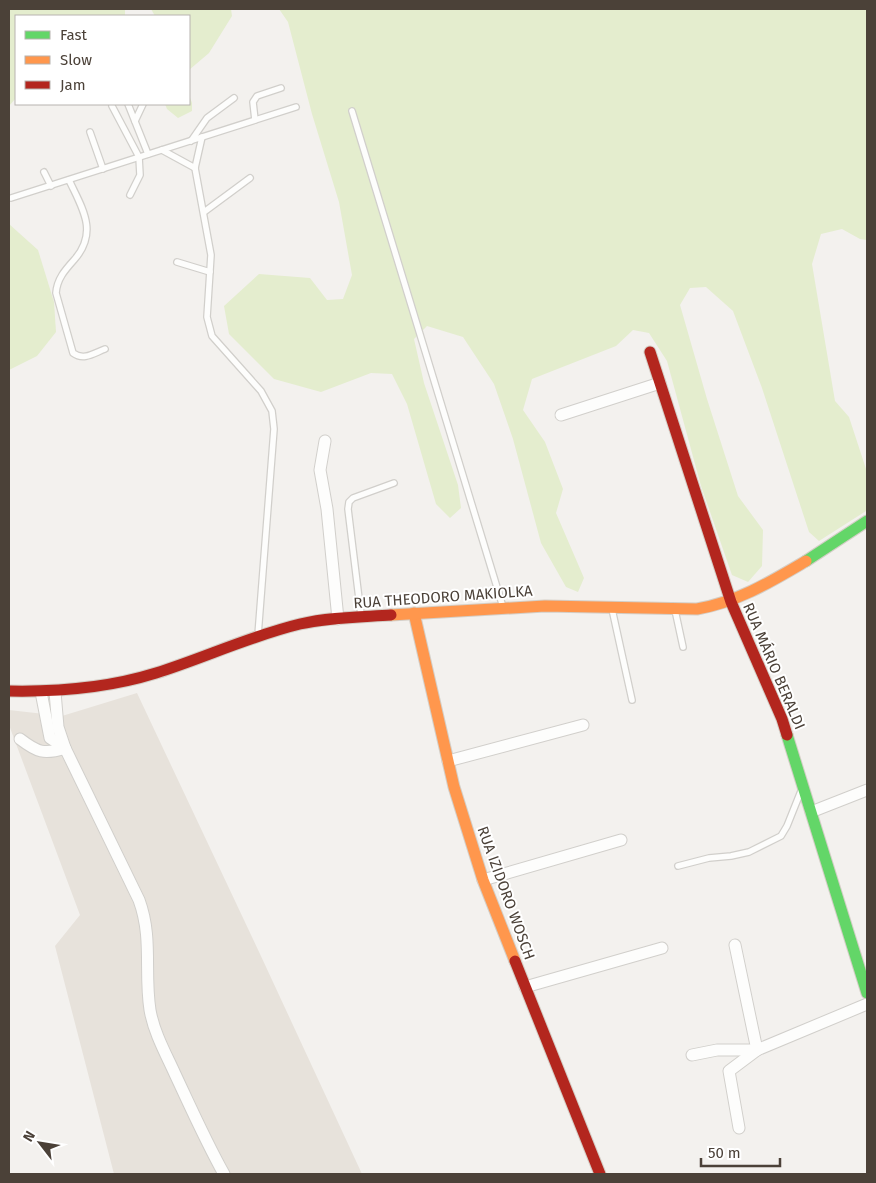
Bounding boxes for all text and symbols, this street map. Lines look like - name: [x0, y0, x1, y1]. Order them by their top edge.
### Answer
- legend: [15, 15, 190, 105]
- text: Fast: [60, 26, 87, 44]
- text: Slow: [60, 51, 92, 69]
- text: Jam: [60, 76, 86, 94]
- street label: RUA THEODORO MAKIOLKA: [353, 582, 534, 612]
- street label: RUA MÁRIO BERALDI: [739, 600, 809, 732]
- street label: RUA IZIDORO WOSCH: [473, 824, 539, 962]
- north arrow: [15, 1118, 65, 1168]
- text: N: [20, 1128, 39, 1145]
- scale bar: [701, 1136, 780, 1168]
- text: 50 m: [708, 1144, 741, 1162]

